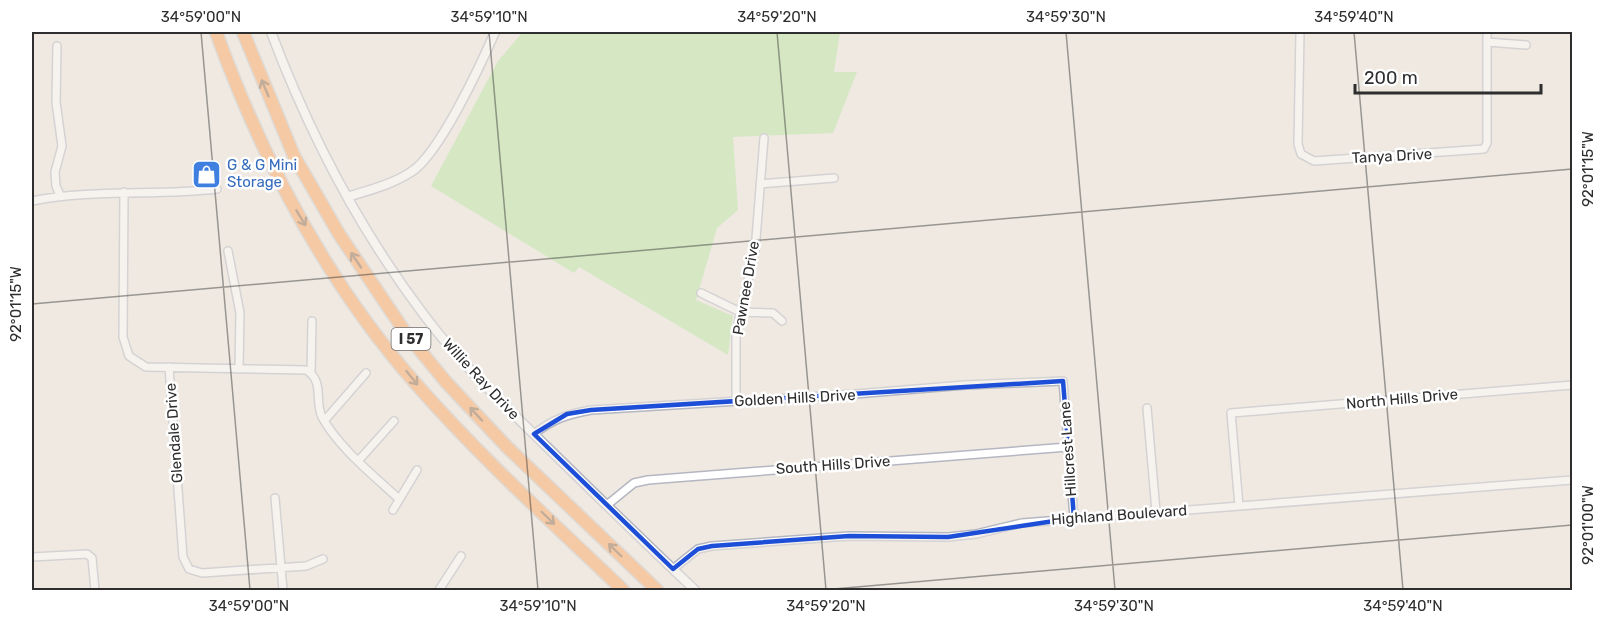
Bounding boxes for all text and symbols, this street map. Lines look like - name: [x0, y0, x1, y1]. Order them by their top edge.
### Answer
- text: 34°59'00"N: [161, 8, 241, 26]
- text: 34°59'10"N: [450, 8, 528, 26]
- text: 34°59'20"N: [737, 8, 817, 26]
- text: 34°59'30"N: [1026, 8, 1106, 26]
- text: 34°59'40"N: [1314, 8, 1394, 26]
- scale bar: [1355, 57, 1541, 95]
- text: 200 m: [1364, 67, 1418, 89]
- one-way arrow: [259, 79, 270, 98]
- text: 92°01'15"W: [1579, 131, 1597, 207]
- street label: Tanya Drive: [1351, 145, 1433, 167]
- place label: G & G Mini Storage: [227, 156, 297, 191]
- shop icon: G & G Mini Storage: [190, 158, 222, 190]
- one-way arrow: [295, 209, 307, 226]
- street label: Pawnee Drive: [729, 239, 763, 337]
- one-way arrow: [350, 252, 362, 269]
- text: 92°01'15"W: [7, 266, 25, 342]
- road number: I 57: [392, 328, 430, 350]
- street label: Willie Ray Drive: [439, 335, 523, 423]
- one-way arrow: [405, 370, 418, 386]
- street label: Glendale Drive: [162, 382, 186, 484]
- street label: North Hills Drive: [1345, 385, 1459, 413]
- street label: Golden Hills Drive: [734, 386, 856, 410]
- street label: Hillcrest Lane: [1056, 401, 1080, 497]
- one-way arrow: [468, 406, 483, 421]
- street label: South Hills Drive: [775, 452, 891, 478]
- text: 92°01'00"W: [1579, 485, 1597, 565]
- street label: Highland Boulevard: [1050, 501, 1188, 529]
- one-way arrow: [540, 511, 555, 525]
- one-way arrow: [607, 543, 622, 557]
- text: 34°59'00"N: [209, 597, 289, 615]
- text: 34°59'10"N: [499, 597, 577, 615]
- text: 34°59'20"N: [786, 597, 866, 615]
- text: 34°59'30"N: [1074, 597, 1154, 615]
- text: 34°59'40"N: [1363, 597, 1443, 615]

